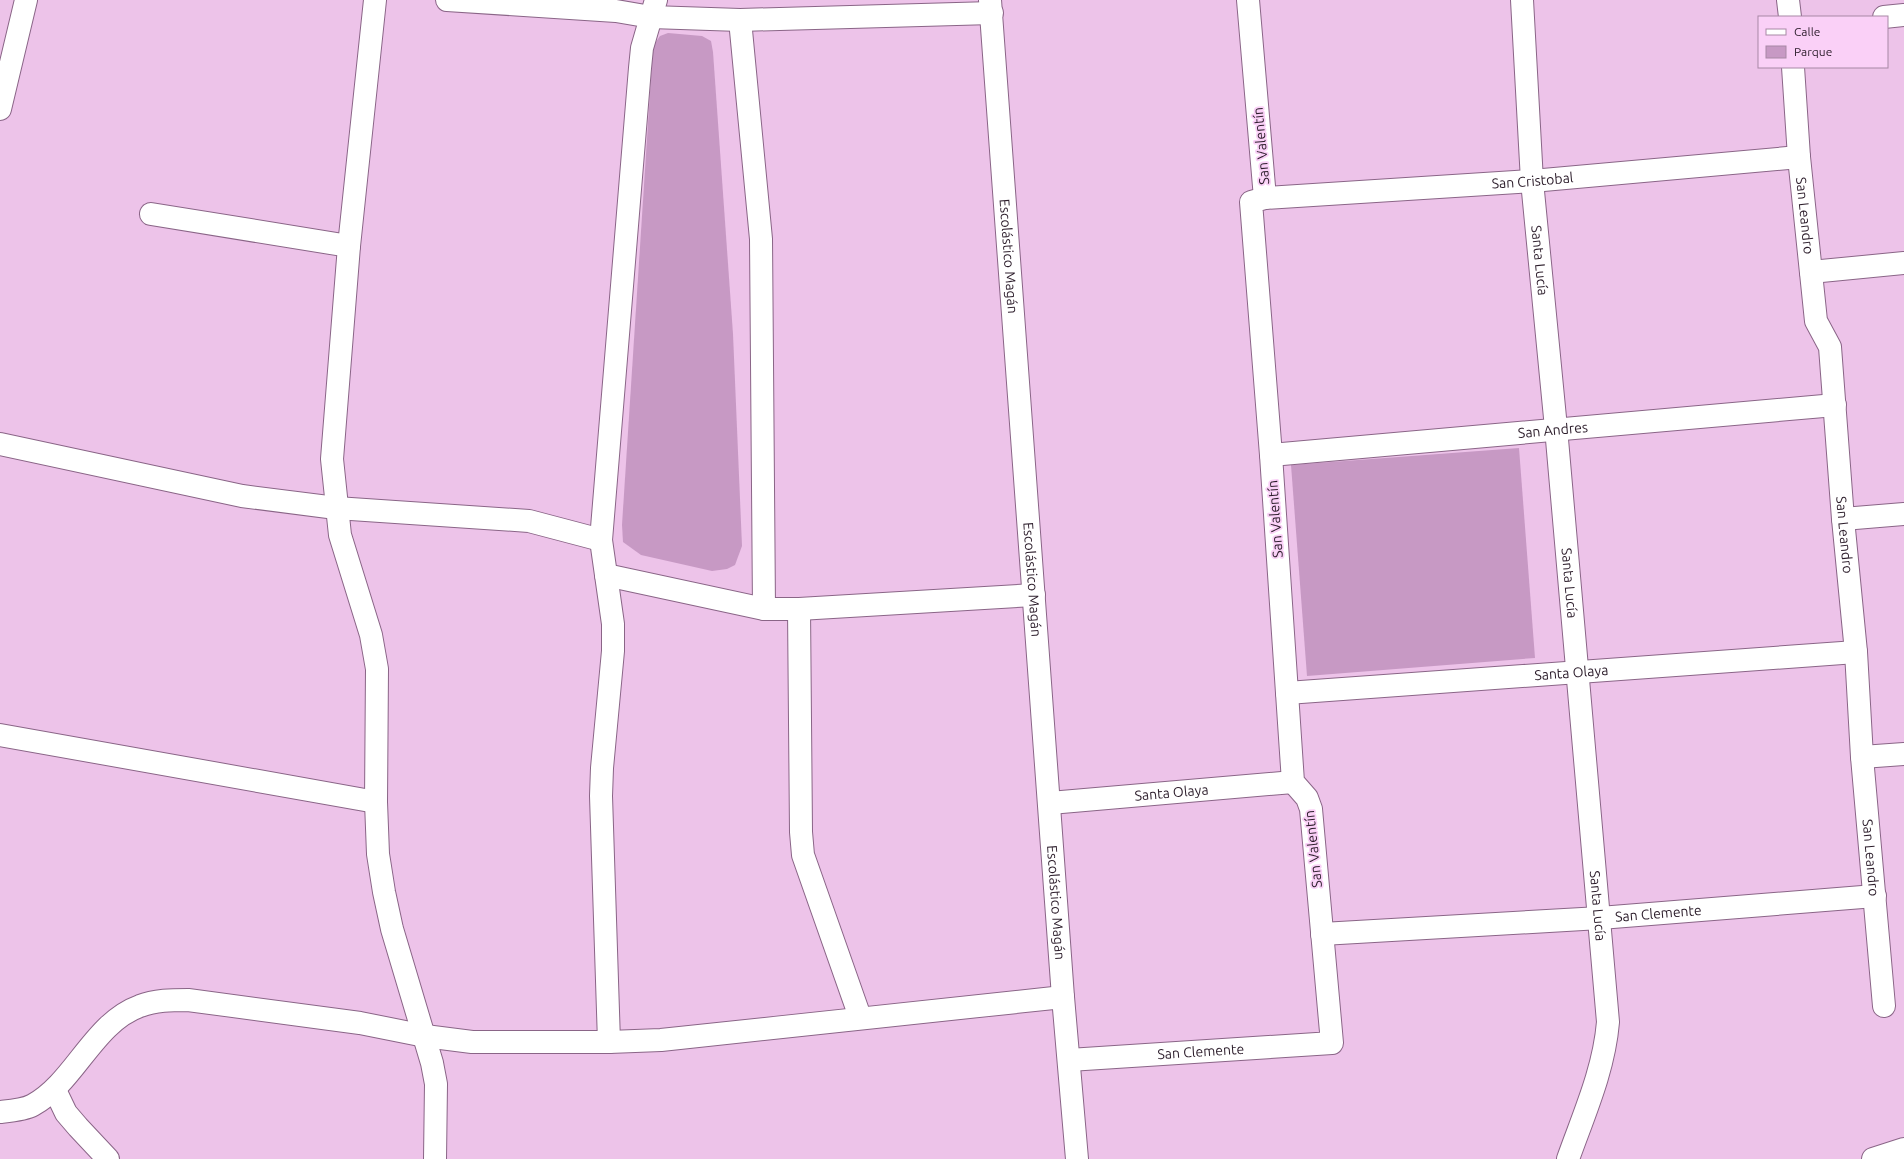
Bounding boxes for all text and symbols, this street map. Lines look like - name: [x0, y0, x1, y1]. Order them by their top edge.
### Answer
- legend: [1758, 16, 1888, 68]
- text: Calle: [1794, 25, 1820, 38]
- text: Parque: [1794, 45, 1832, 58]
- street label: San Valentín: [1250, 107, 1272, 185]
- street label: San Cristobal: [1491, 169, 1574, 192]
- street label: San Leandro: [1793, 176, 1817, 255]
- street label: Escolástico Magán: [997, 198, 1021, 314]
- street label: Santa Lucía: [1528, 224, 1551, 296]
- street label: San Andres: [1517, 419, 1589, 441]
- street label: San Valentín: [1264, 480, 1286, 558]
- street label: San Leandro: [1833, 496, 1856, 574]
- street label: Escolástico Magán: [1020, 521, 1045, 637]
- street label: Santa Lucía: [1559, 547, 1581, 619]
- street label: Santa Olaya: [1534, 662, 1609, 683]
- street label: Santa Olaya: [1134, 781, 1209, 804]
- street label: San Valentín: [1301, 809, 1325, 889]
- street label: San Leandro: [1860, 818, 1882, 897]
- street label: Escolástico Magán: [1044, 845, 1068, 961]
- street label: Santa Lucía: [1587, 870, 1609, 942]
- street label: San Clemente: [1614, 902, 1702, 925]
- street label: San Clemente: [1157, 1041, 1245, 1062]

